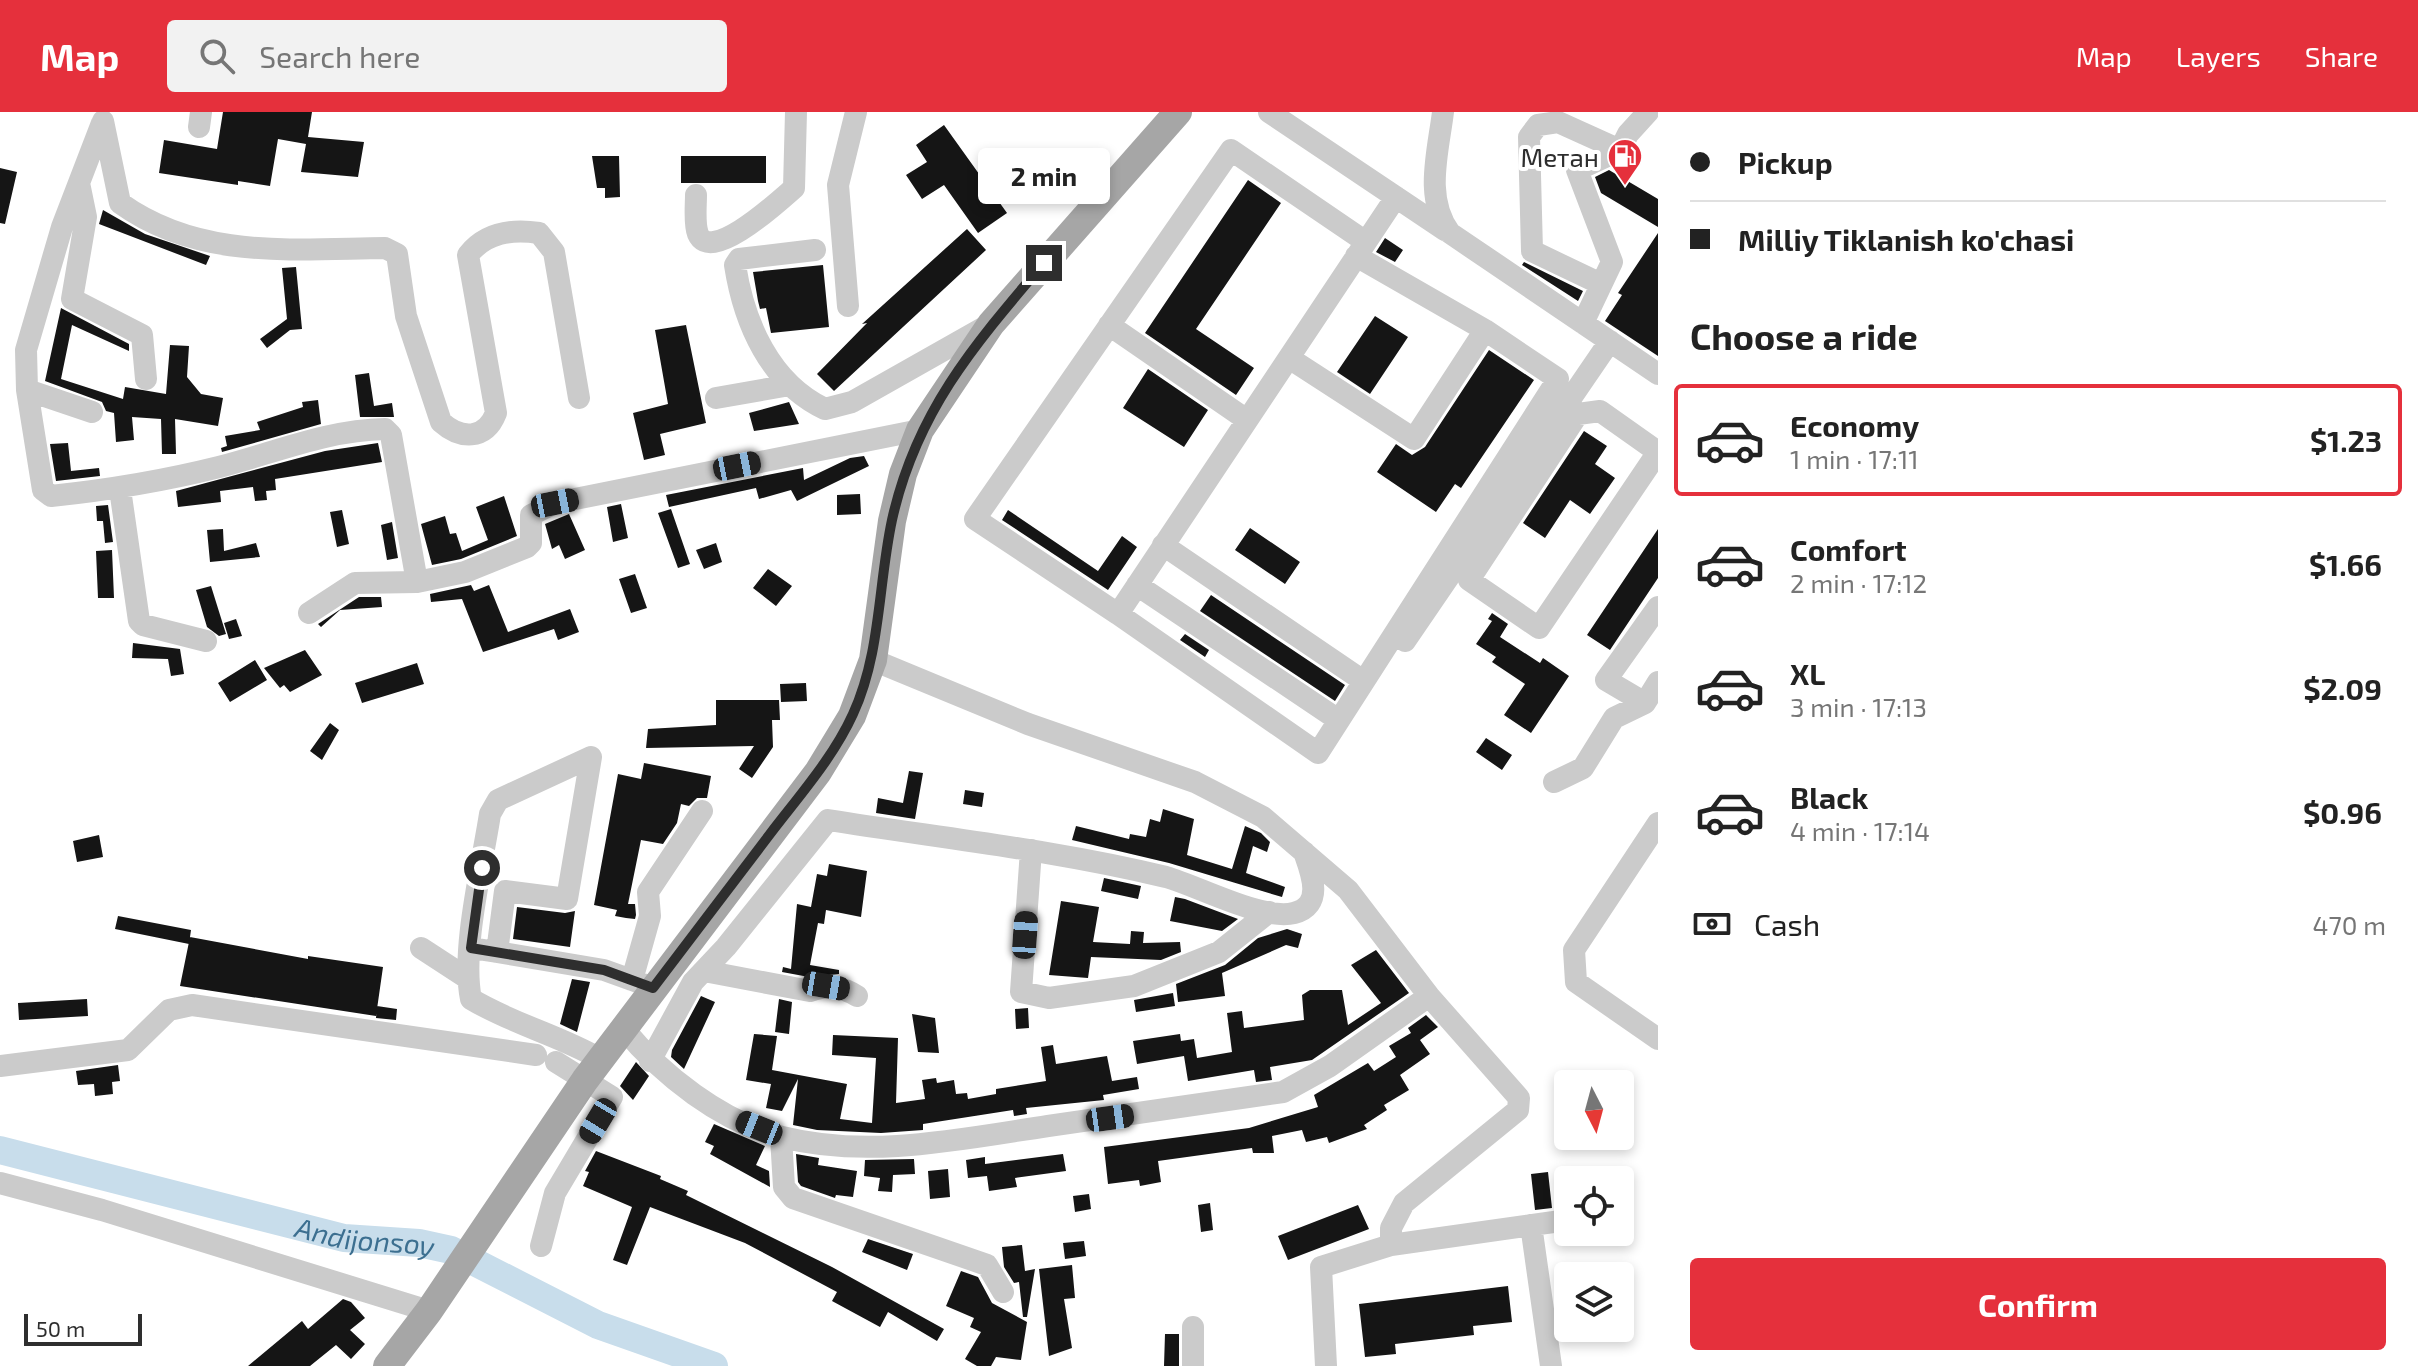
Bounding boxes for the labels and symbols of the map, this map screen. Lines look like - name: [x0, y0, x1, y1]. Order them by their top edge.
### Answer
- fuel station icon: Метан: [1606, 137, 1644, 187]
- place label: Метан: [1520, 141, 1599, 172]
- callout: 2 min: [978, 147, 1110, 203]
- route end: [1026, 245, 1062, 281]
- car: [711, 450, 763, 482]
- car: [529, 487, 581, 519]
- route start: [464, 850, 500, 886]
- car: [1011, 910, 1039, 960]
- car: [800, 970, 852, 1002]
- north arrow: [1554, 1070, 1634, 1150]
- car: [575, 1094, 621, 1148]
- car: [1085, 1103, 1135, 1133]
- car: [732, 1108, 786, 1148]
- water label: Andijonsoy: [291, 1209, 438, 1263]
- scale bar: [24, 1310, 142, 1346]

